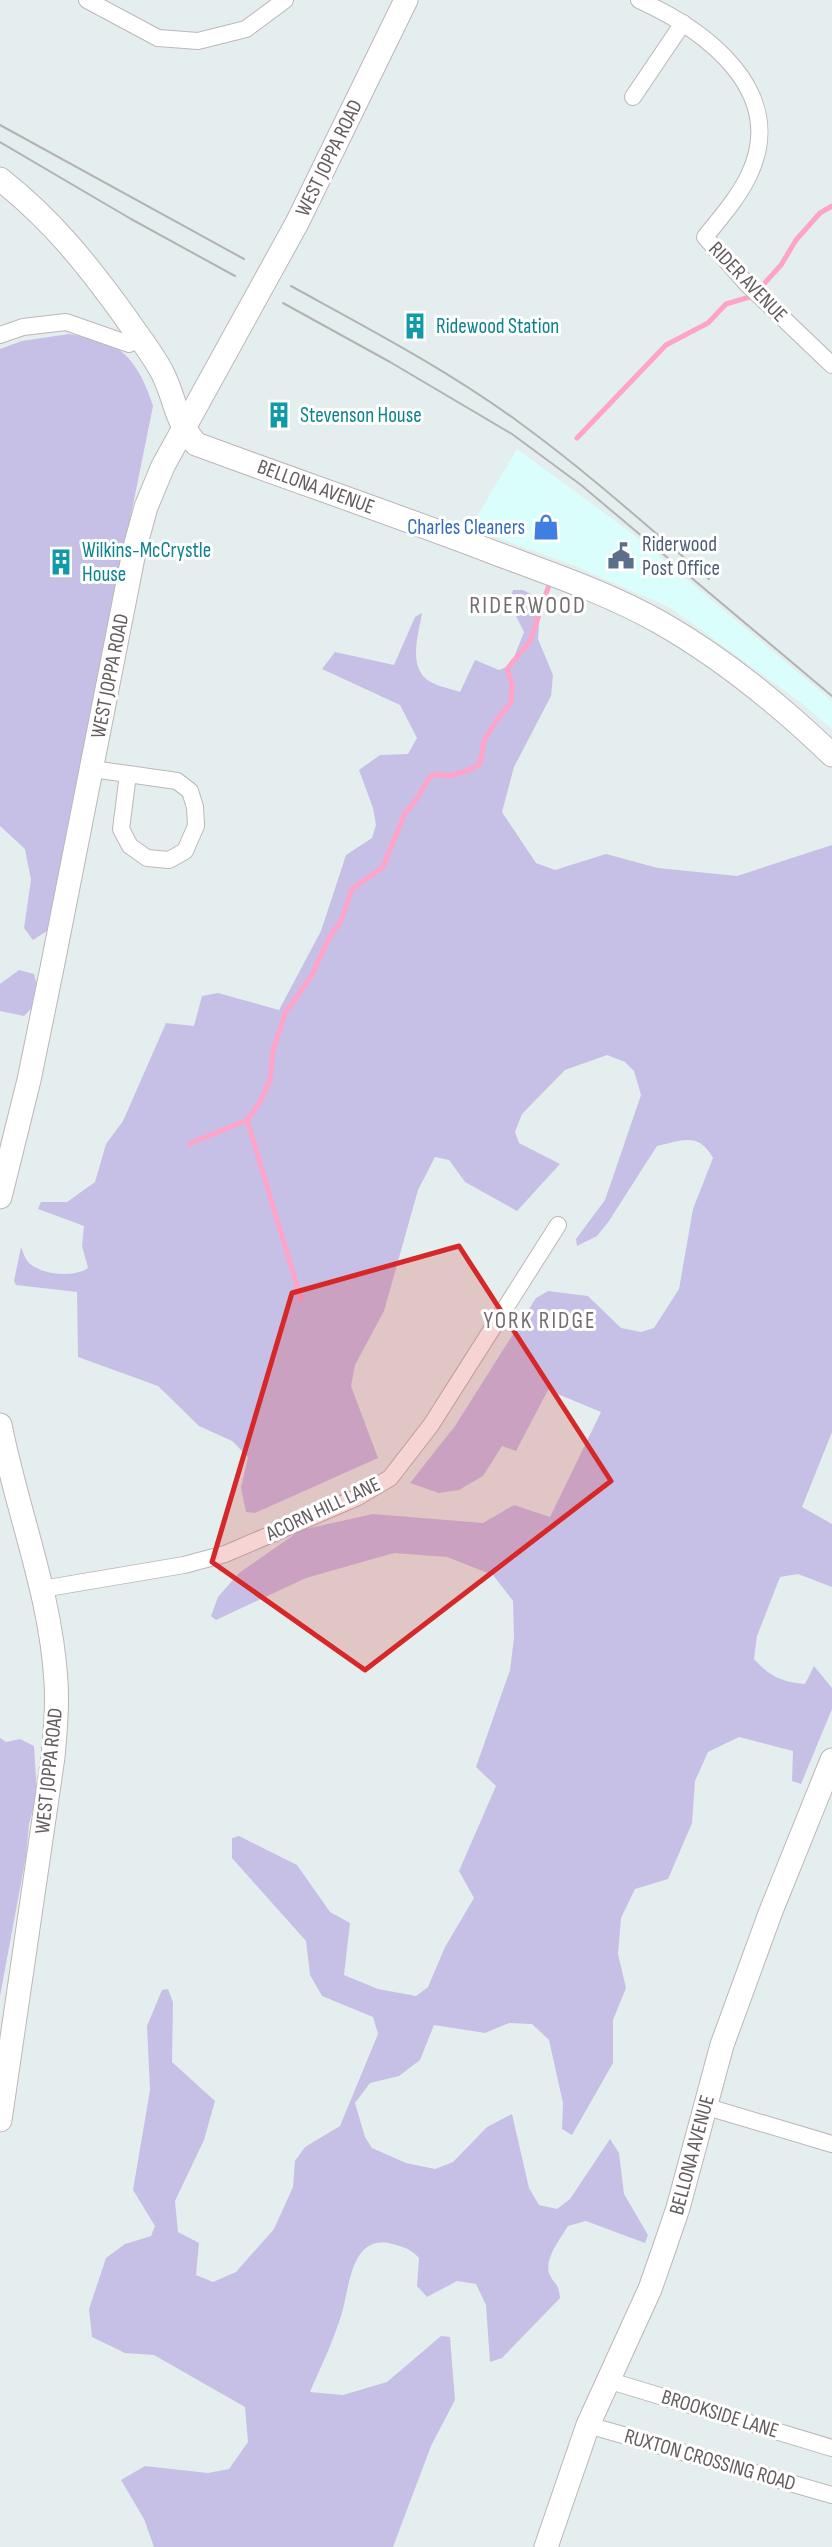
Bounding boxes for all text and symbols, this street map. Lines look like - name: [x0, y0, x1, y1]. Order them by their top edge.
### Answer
- street label: WEST JOPPA ROAD: [290, 96, 368, 220]
- street label: RIDER AVENUE: [704, 237, 792, 327]
- building icon: Ridewood Station: [400, 311, 430, 341]
- place label: Ridewood Station: [436, 314, 559, 339]
- building icon: Stevenson House: [264, 400, 294, 430]
- place label: Stevenson House: [300, 403, 422, 428]
- street label: BELLONA AVENUE: [254, 454, 378, 520]
- shop icon: Charles Cleaners: [531, 512, 561, 542]
- place label: Charles Cleaners: [407, 515, 525, 540]
- place label: Riderwood Post Office: [642, 532, 720, 581]
- place label: Wilkins-McCrystle House: [82, 538, 211, 587]
- public building icon: Riderwood Post Office: [606, 541, 636, 571]
- building icon: Wilkins-McCrystle House: [46, 547, 76, 577]
- district label: RIDERWOOD: [469, 591, 587, 620]
- street label: WEST JOPPA ROAD: [86, 612, 134, 740]
- district label: YORK RIDGE: [484, 1307, 596, 1335]
- street label: ACORN HILL LANE: [261, 1472, 384, 1547]
- street label: WEST JOPPA ROAD: [30, 1707, 68, 1835]
- street label: BELLONA AVENUE: [664, 2092, 720, 2218]
- street label: BROOKSIDE LANE: [659, 2384, 781, 2444]
- street label: RUXTON CROSSING ROAD: [622, 2424, 798, 2496]

